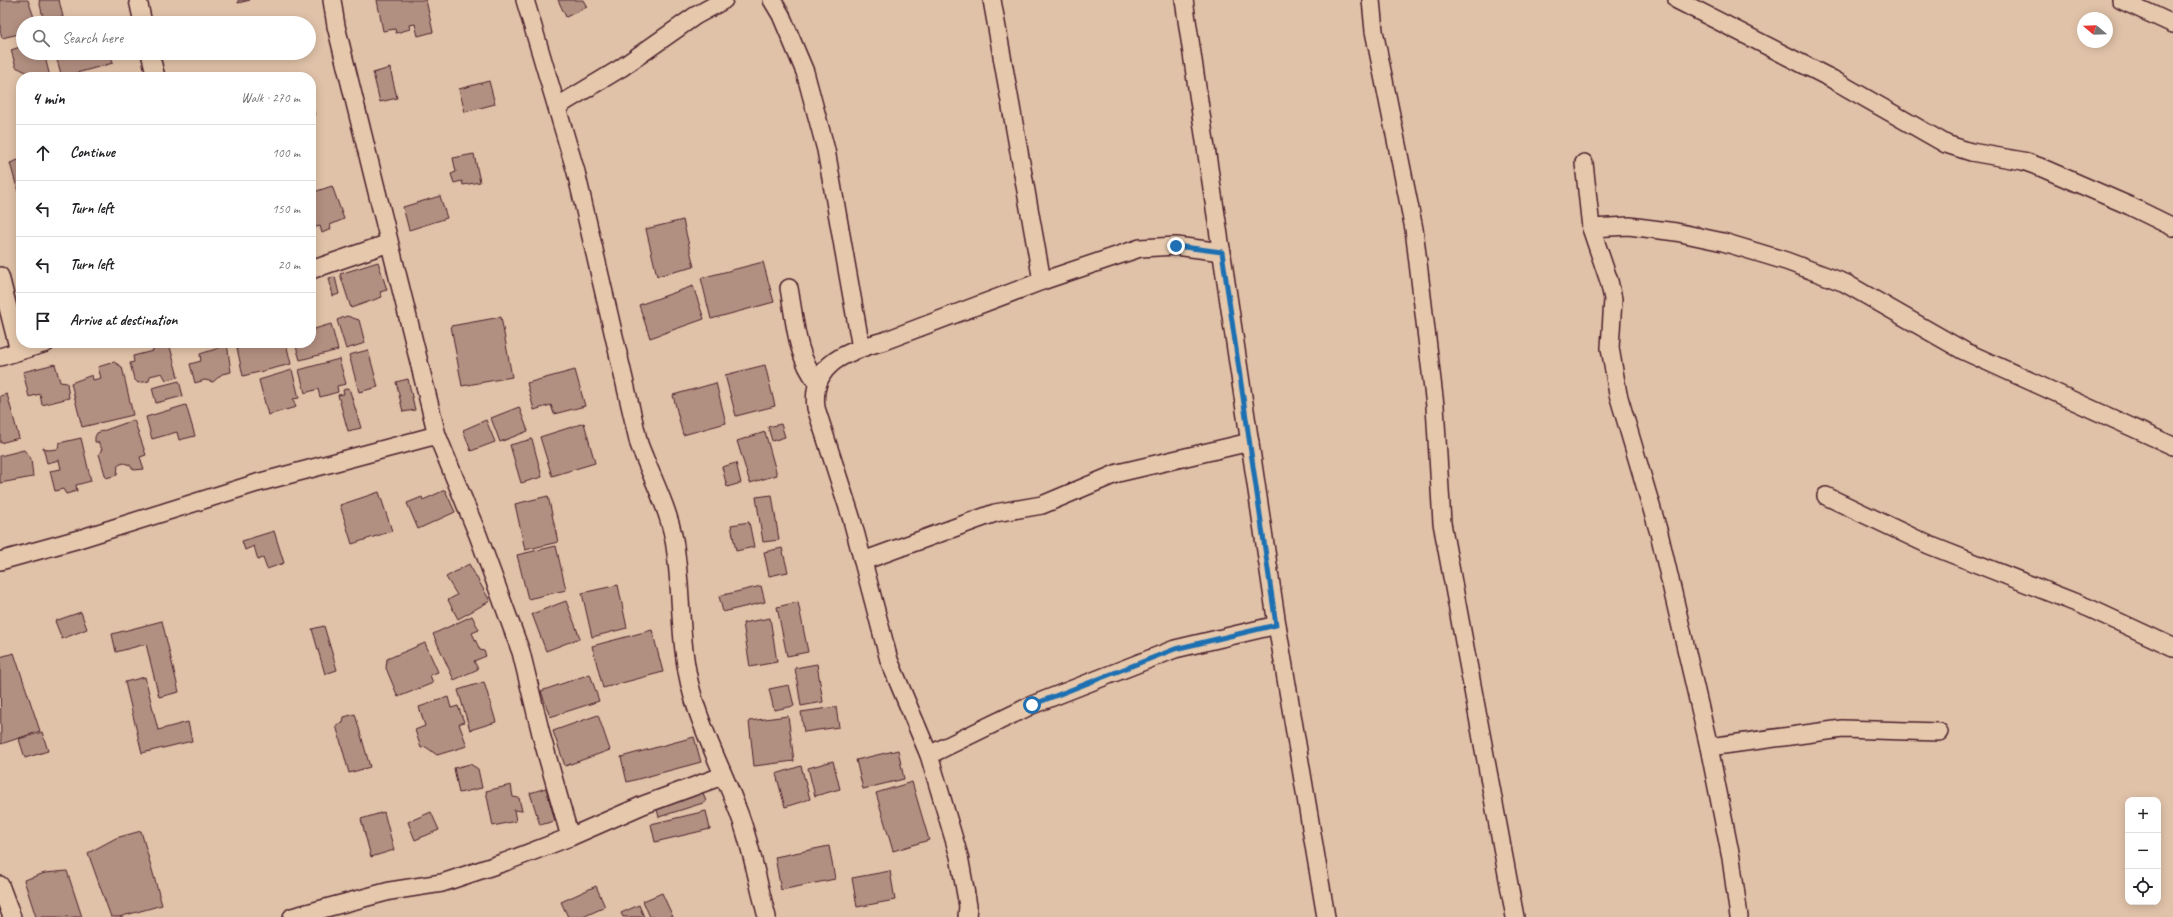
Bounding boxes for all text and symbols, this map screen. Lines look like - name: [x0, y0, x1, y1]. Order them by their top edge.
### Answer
- north arrow: [2077, 12, 2113, 48]
- search box: [16, 16, 316, 60]
- icon: search: [30, 27, 52, 49]
- text: Search here: [62, 29, 123, 48]
- text: 4 min: [32, 88, 65, 109]
- text: Walk · 270 m: [241, 90, 300, 106]
- icon: ahead: [32, 142, 54, 164]
- text: Continue: [70, 143, 115, 162]
- text: 100 m: [272, 145, 300, 161]
- icon: left: [32, 198, 54, 220]
- text: Turn left: [70, 199, 113, 218]
- text: 150 m: [272, 201, 300, 217]
- route end: [1167, 237, 1185, 255]
- icon: left: [32, 254, 54, 276]
- text: Turn left: [70, 255, 113, 274]
- text: 20 m: [278, 257, 300, 273]
- icon: arrive: [32, 310, 54, 332]
- text: Arrive at destination: [70, 311, 177, 330]
- route start: [1023, 696, 1041, 714]
- map controls: [2125, 797, 2161, 905]
- button: +: [2125, 797, 2161, 833]
- button: −: [2125, 833, 2161, 869]
- button: locate: [2125, 869, 2161, 905]

